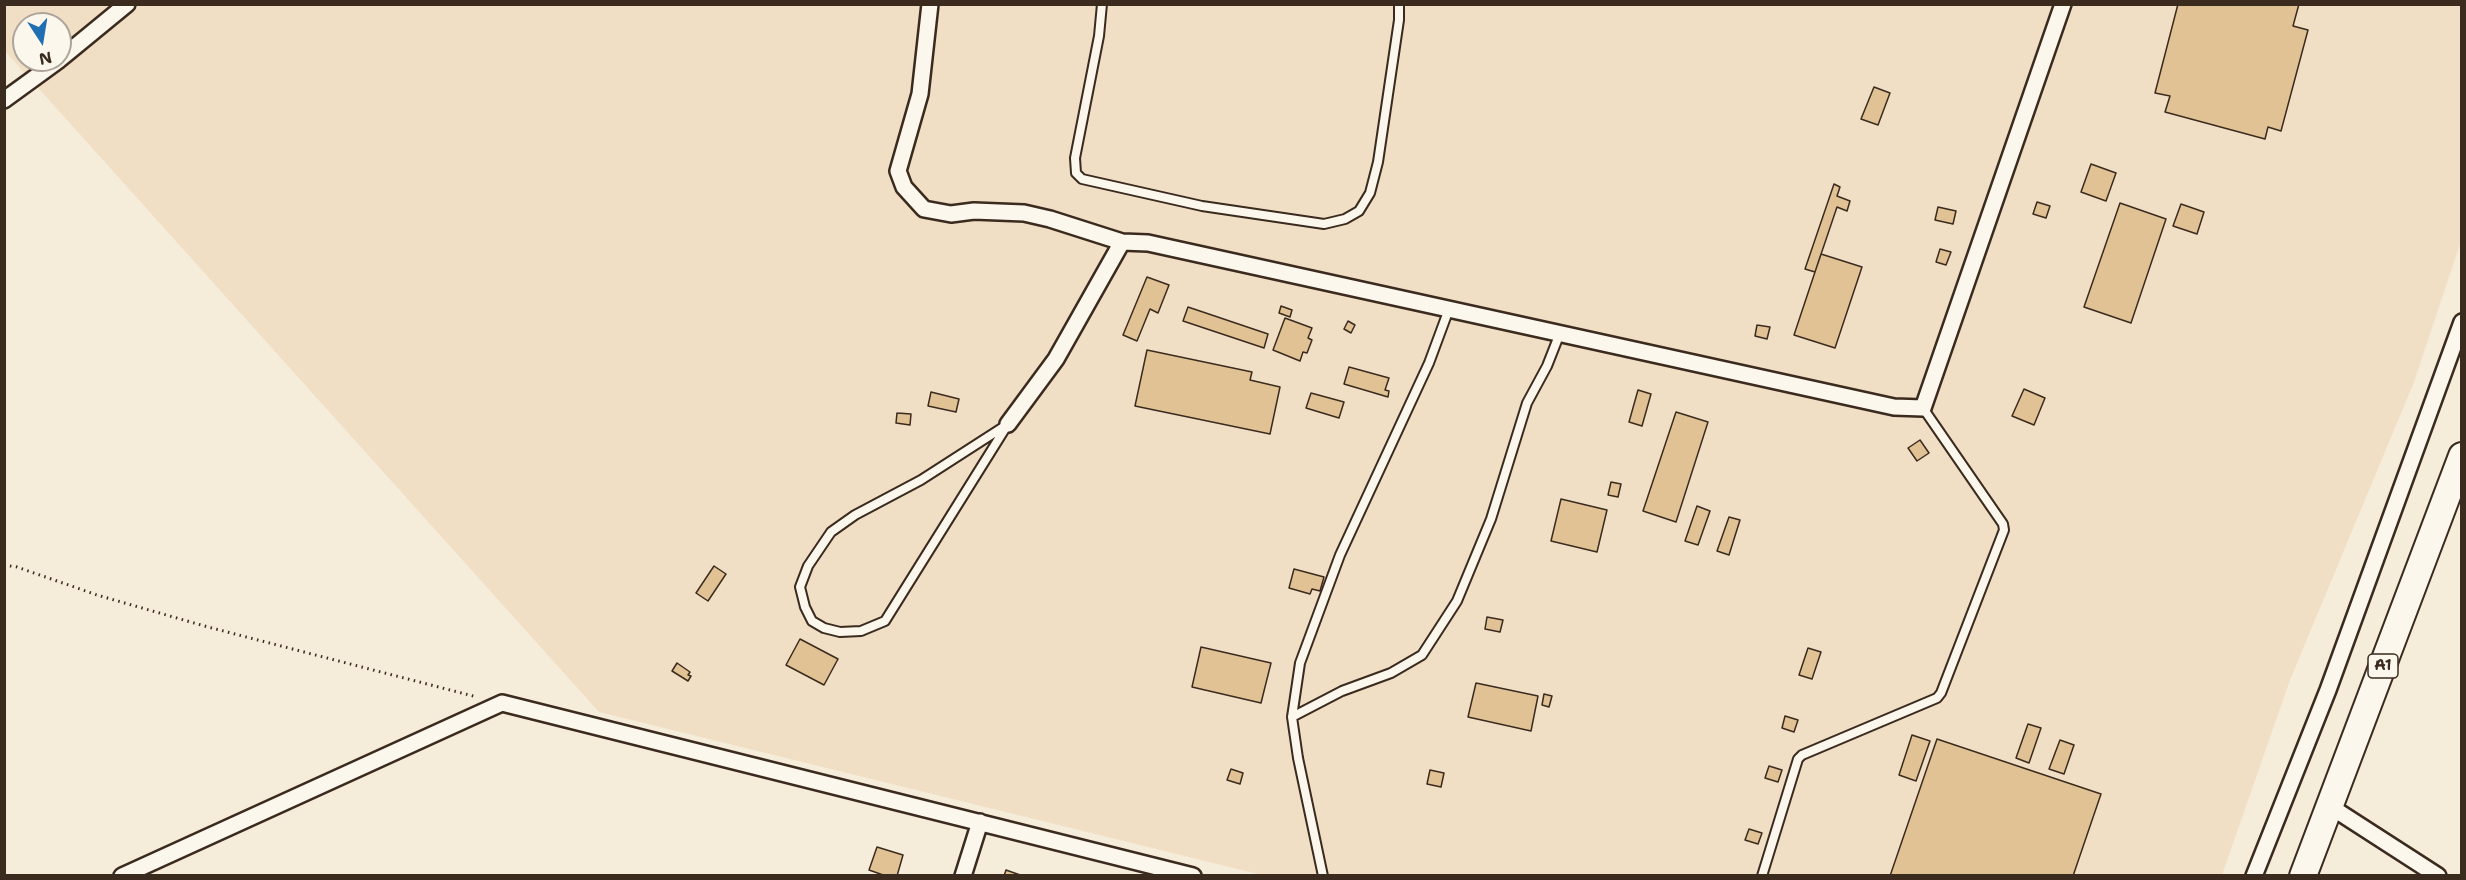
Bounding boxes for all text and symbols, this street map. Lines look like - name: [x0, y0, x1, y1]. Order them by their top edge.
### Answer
- north arrow: [12, 12, 72, 72]
- text: N: [37, 47, 54, 70]
- road number: A1: [2368, 654, 2398, 678]

